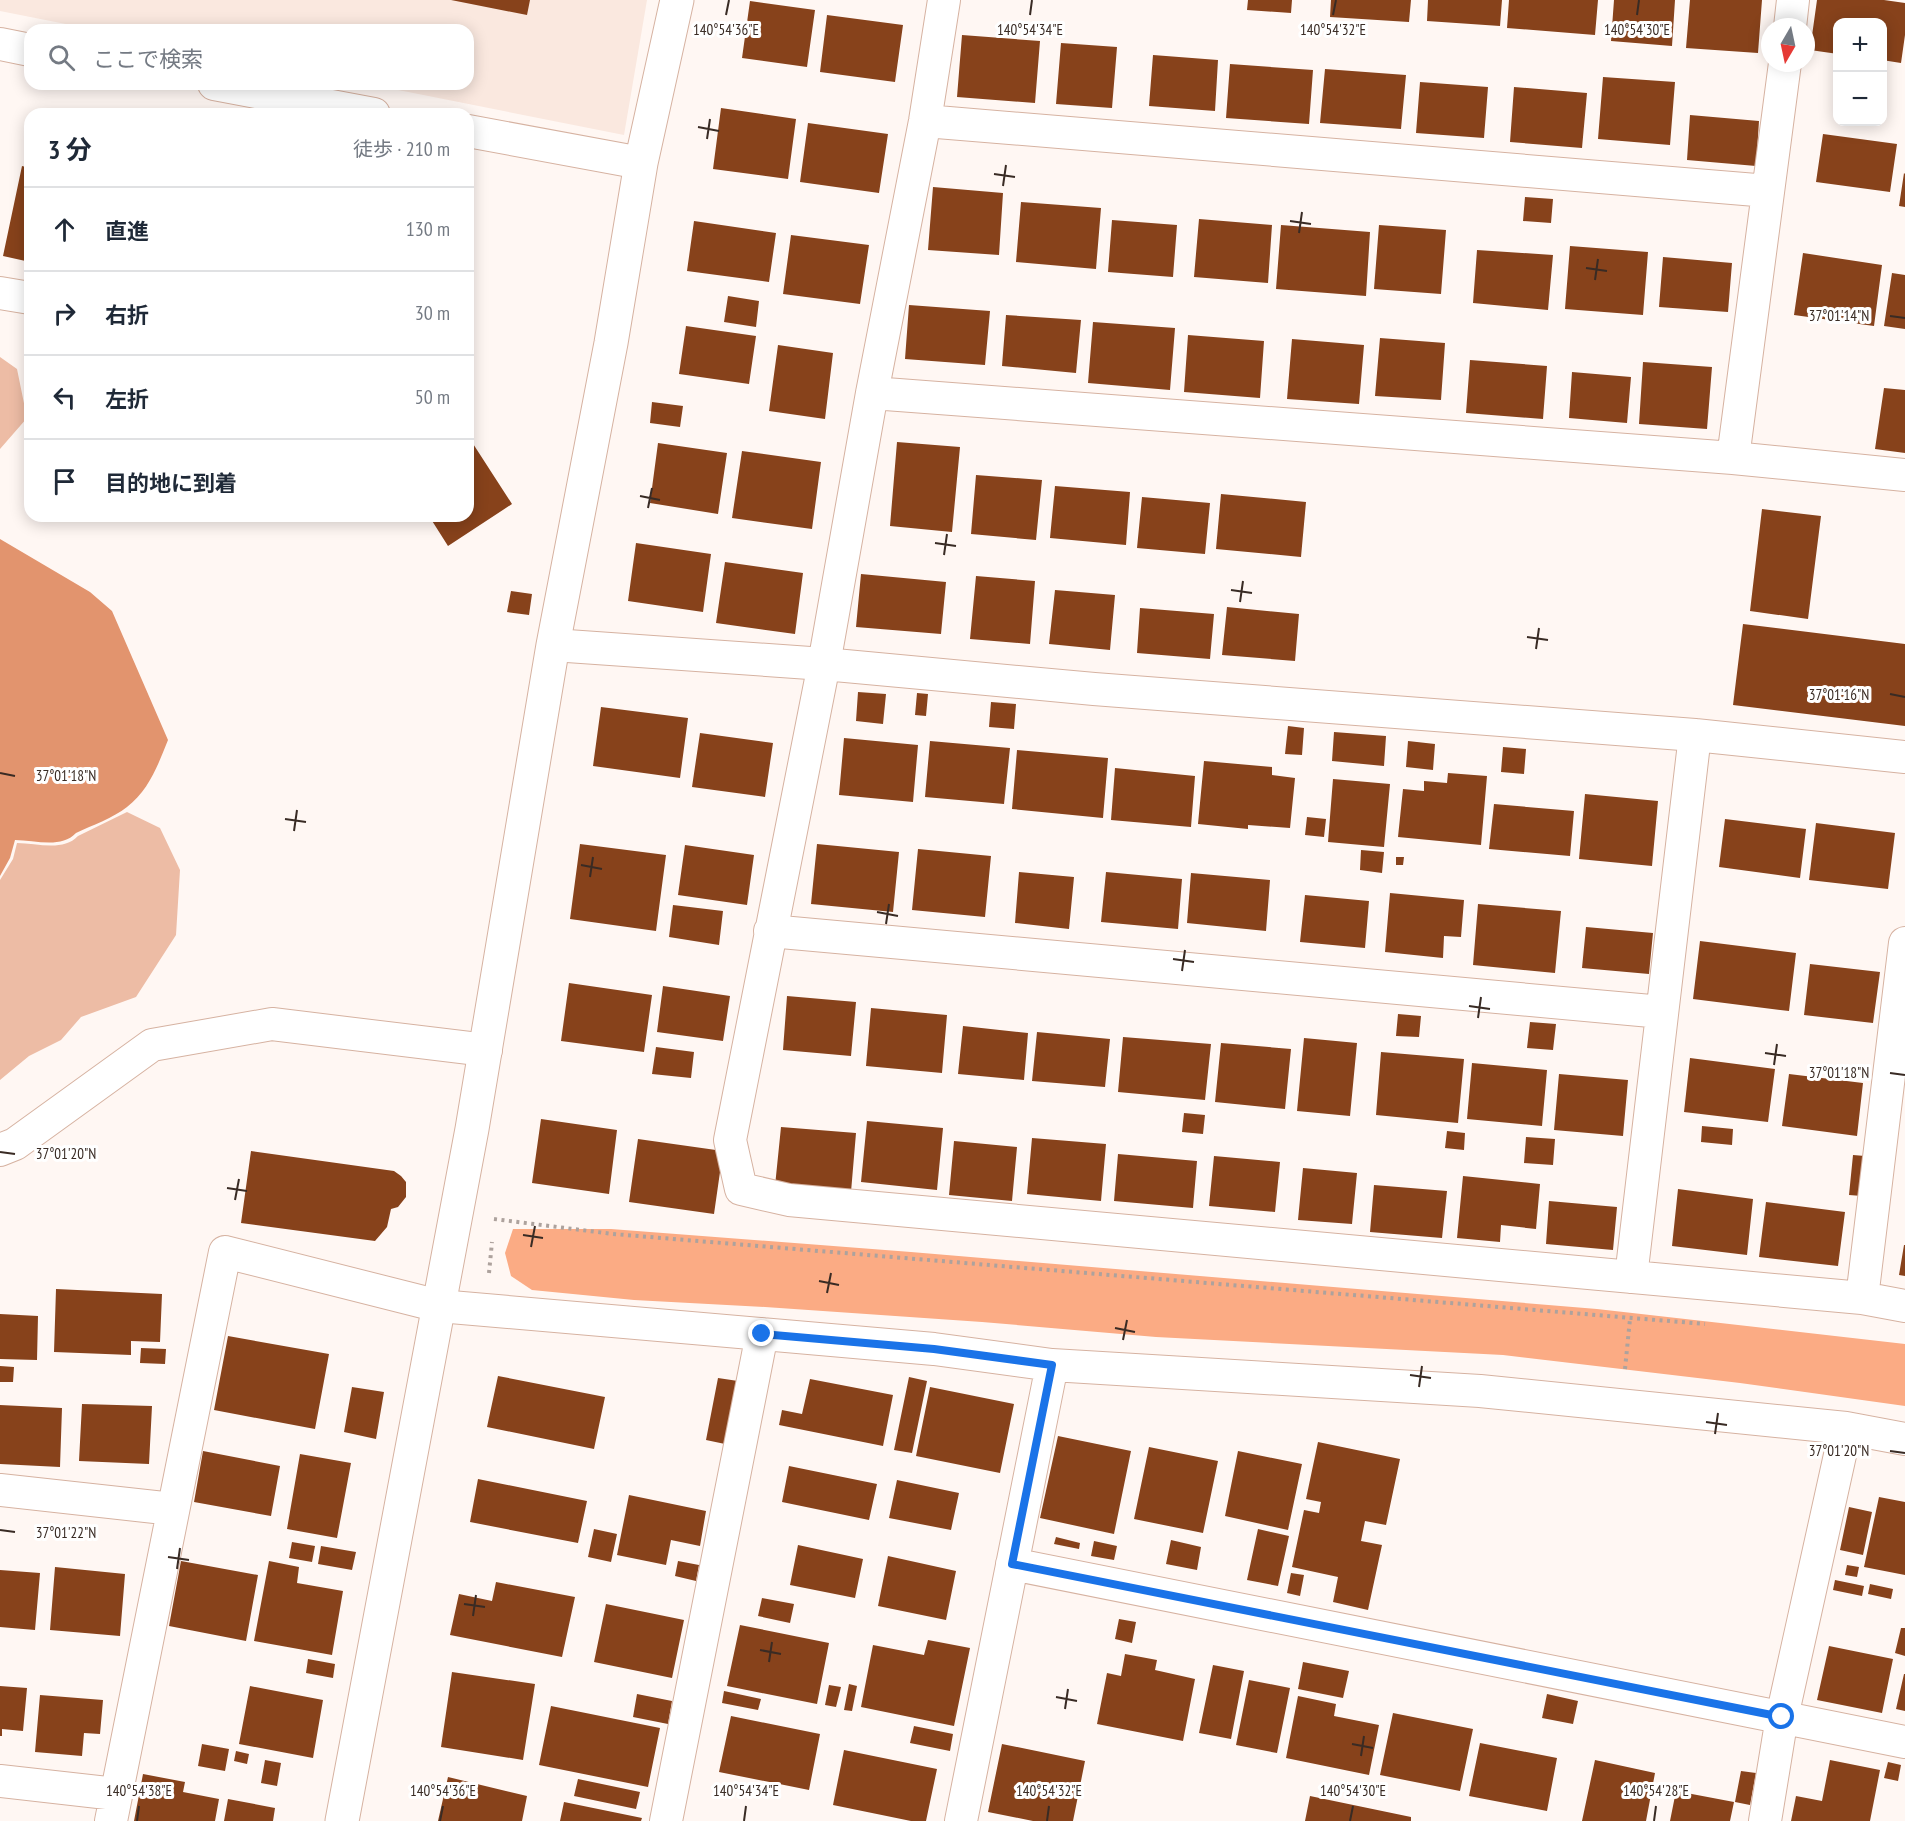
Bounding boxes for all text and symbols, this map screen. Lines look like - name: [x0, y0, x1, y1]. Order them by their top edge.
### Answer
- north arrow: [1761, 18, 1815, 72]
- map controls: [1833, 18, 1887, 126]
- button: +: [1833, 18, 1887, 72]
- text: 140°54'36"E: [693, 20, 759, 39]
- text: 140°54'34"E: [997, 20, 1063, 39]
- text: 140°54'32"E: [1300, 20, 1366, 39]
- text: 140°54'30"E: [1604, 20, 1670, 39]
- search box: [24, 24, 474, 90]
- icon: search: [45, 41, 78, 74]
- text: ここで検索: [93, 45, 203, 73]
- button: −: [1833, 72, 1887, 126]
- text: 3 分: [48, 133, 92, 166]
- text: 徒歩 · 210 m: [353, 136, 450, 162]
- icon: ahead: [48, 213, 81, 246]
- text: 130 m: [406, 216, 450, 242]
- text: 直進: [105, 217, 149, 245]
- icon: right: [48, 297, 81, 330]
- text: 30 m: [415, 300, 450, 326]
- text: 右折: [105, 301, 149, 329]
- text: 37°01'14"N: [1809, 306, 1869, 325]
- icon: left: [48, 381, 81, 414]
- text: 50 m: [415, 384, 450, 410]
- text: 左折: [105, 385, 149, 413]
- icon: arrive: [48, 465, 81, 498]
- text: 目的地に到着: [105, 469, 237, 497]
- text: 37°01'16"N: [1809, 685, 1869, 704]
- text: 37°01'18"N: [36, 766, 96, 785]
- text: 37°01'18"N: [1809, 1063, 1869, 1082]
- text: 37°01'20"N: [36, 1144, 96, 1163]
- route end: [748, 1320, 774, 1346]
- text: 37°01'20"N: [1809, 1441, 1869, 1460]
- text: 37°01'22"N: [36, 1523, 96, 1542]
- route start: [1768, 1703, 1794, 1729]
- text: 140°54'38"E: [106, 1781, 172, 1800]
- text: 140°54'36"E: [410, 1781, 476, 1800]
- text: 140°54'34"E: [713, 1781, 779, 1800]
- text: 140°54'32"E: [1016, 1781, 1082, 1800]
- text: 140°54'30"E: [1320, 1781, 1386, 1800]
- text: 140°54'28"E: [1623, 1781, 1689, 1800]

